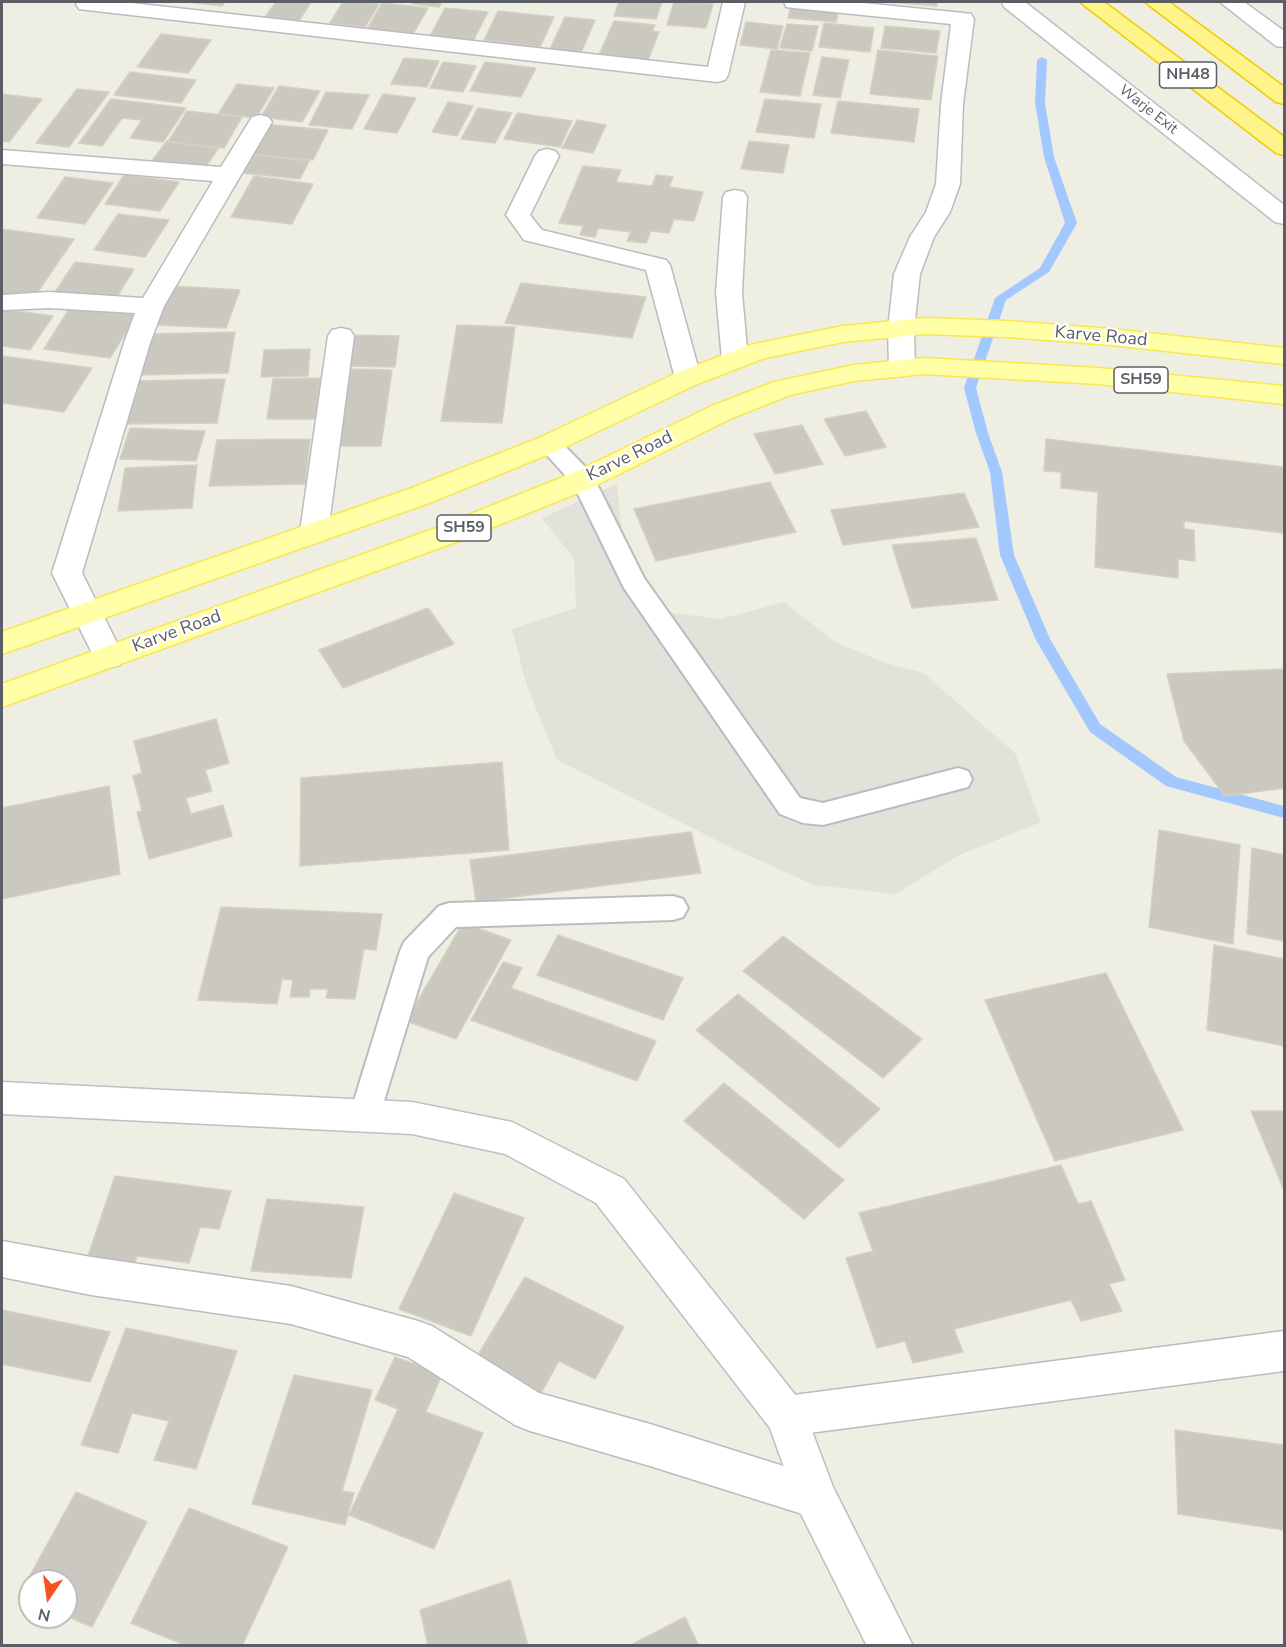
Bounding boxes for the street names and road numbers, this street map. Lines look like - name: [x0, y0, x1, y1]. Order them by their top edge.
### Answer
- road number: NH48: [1160, 62, 1216, 88]
- street label: Warje Exit: [1115, 81, 1181, 139]
- street label: Karve Road: [1054, 322, 1148, 352]
- road number: SH59: [1114, 367, 1168, 393]
- street label: Karve Road: [583, 427, 677, 487]
- road number: SH59: [437, 515, 491, 541]
- street label: Karve Road: [130, 606, 224, 658]

